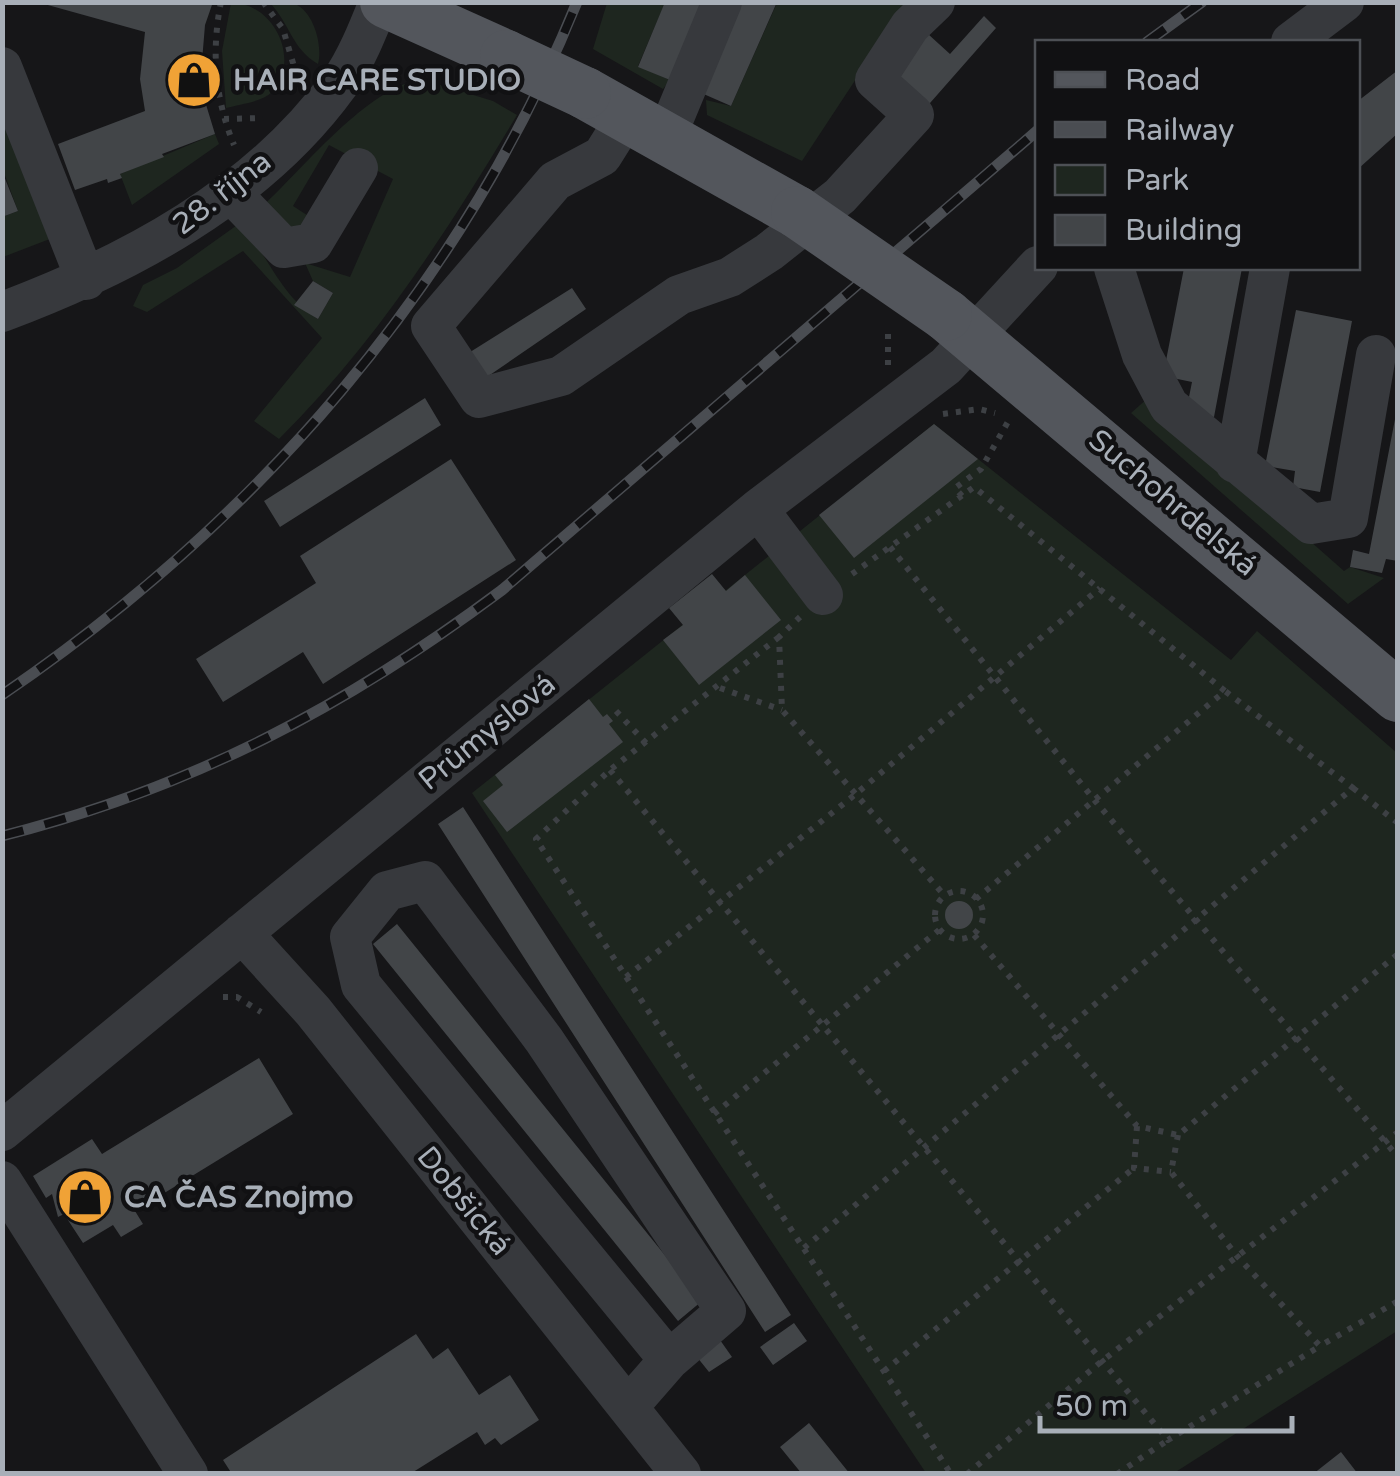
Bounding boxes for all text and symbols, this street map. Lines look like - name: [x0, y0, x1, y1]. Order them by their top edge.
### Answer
- legend: [1035, 40, 1360, 270]
- shop icon: HAIR CARE STUDIO: [164, 50, 224, 110]
- place label: HAIR CARE STUDIO: [233, 62, 521, 99]
- text: Road: [1125, 62, 1200, 99]
- text: Railway: [1125, 112, 1234, 149]
- street label: 28. října: [165, 143, 279, 243]
- text: Park: [1125, 162, 1189, 199]
- text: Building: [1125, 212, 1242, 249]
- street label: Suchohrdelská: [1081, 422, 1265, 584]
- street label: Průmyslová: [411, 666, 563, 798]
- street label: Dobšická: [409, 1139, 519, 1263]
- shop icon: CA ČAS Znojmo: [55, 1167, 115, 1227]
- place label: CA ČAS Znojmo: [124, 1178, 354, 1216]
- scale bar: [1040, 1371, 1292, 1433]
- text: 50 m: [1055, 1388, 1128, 1425]

